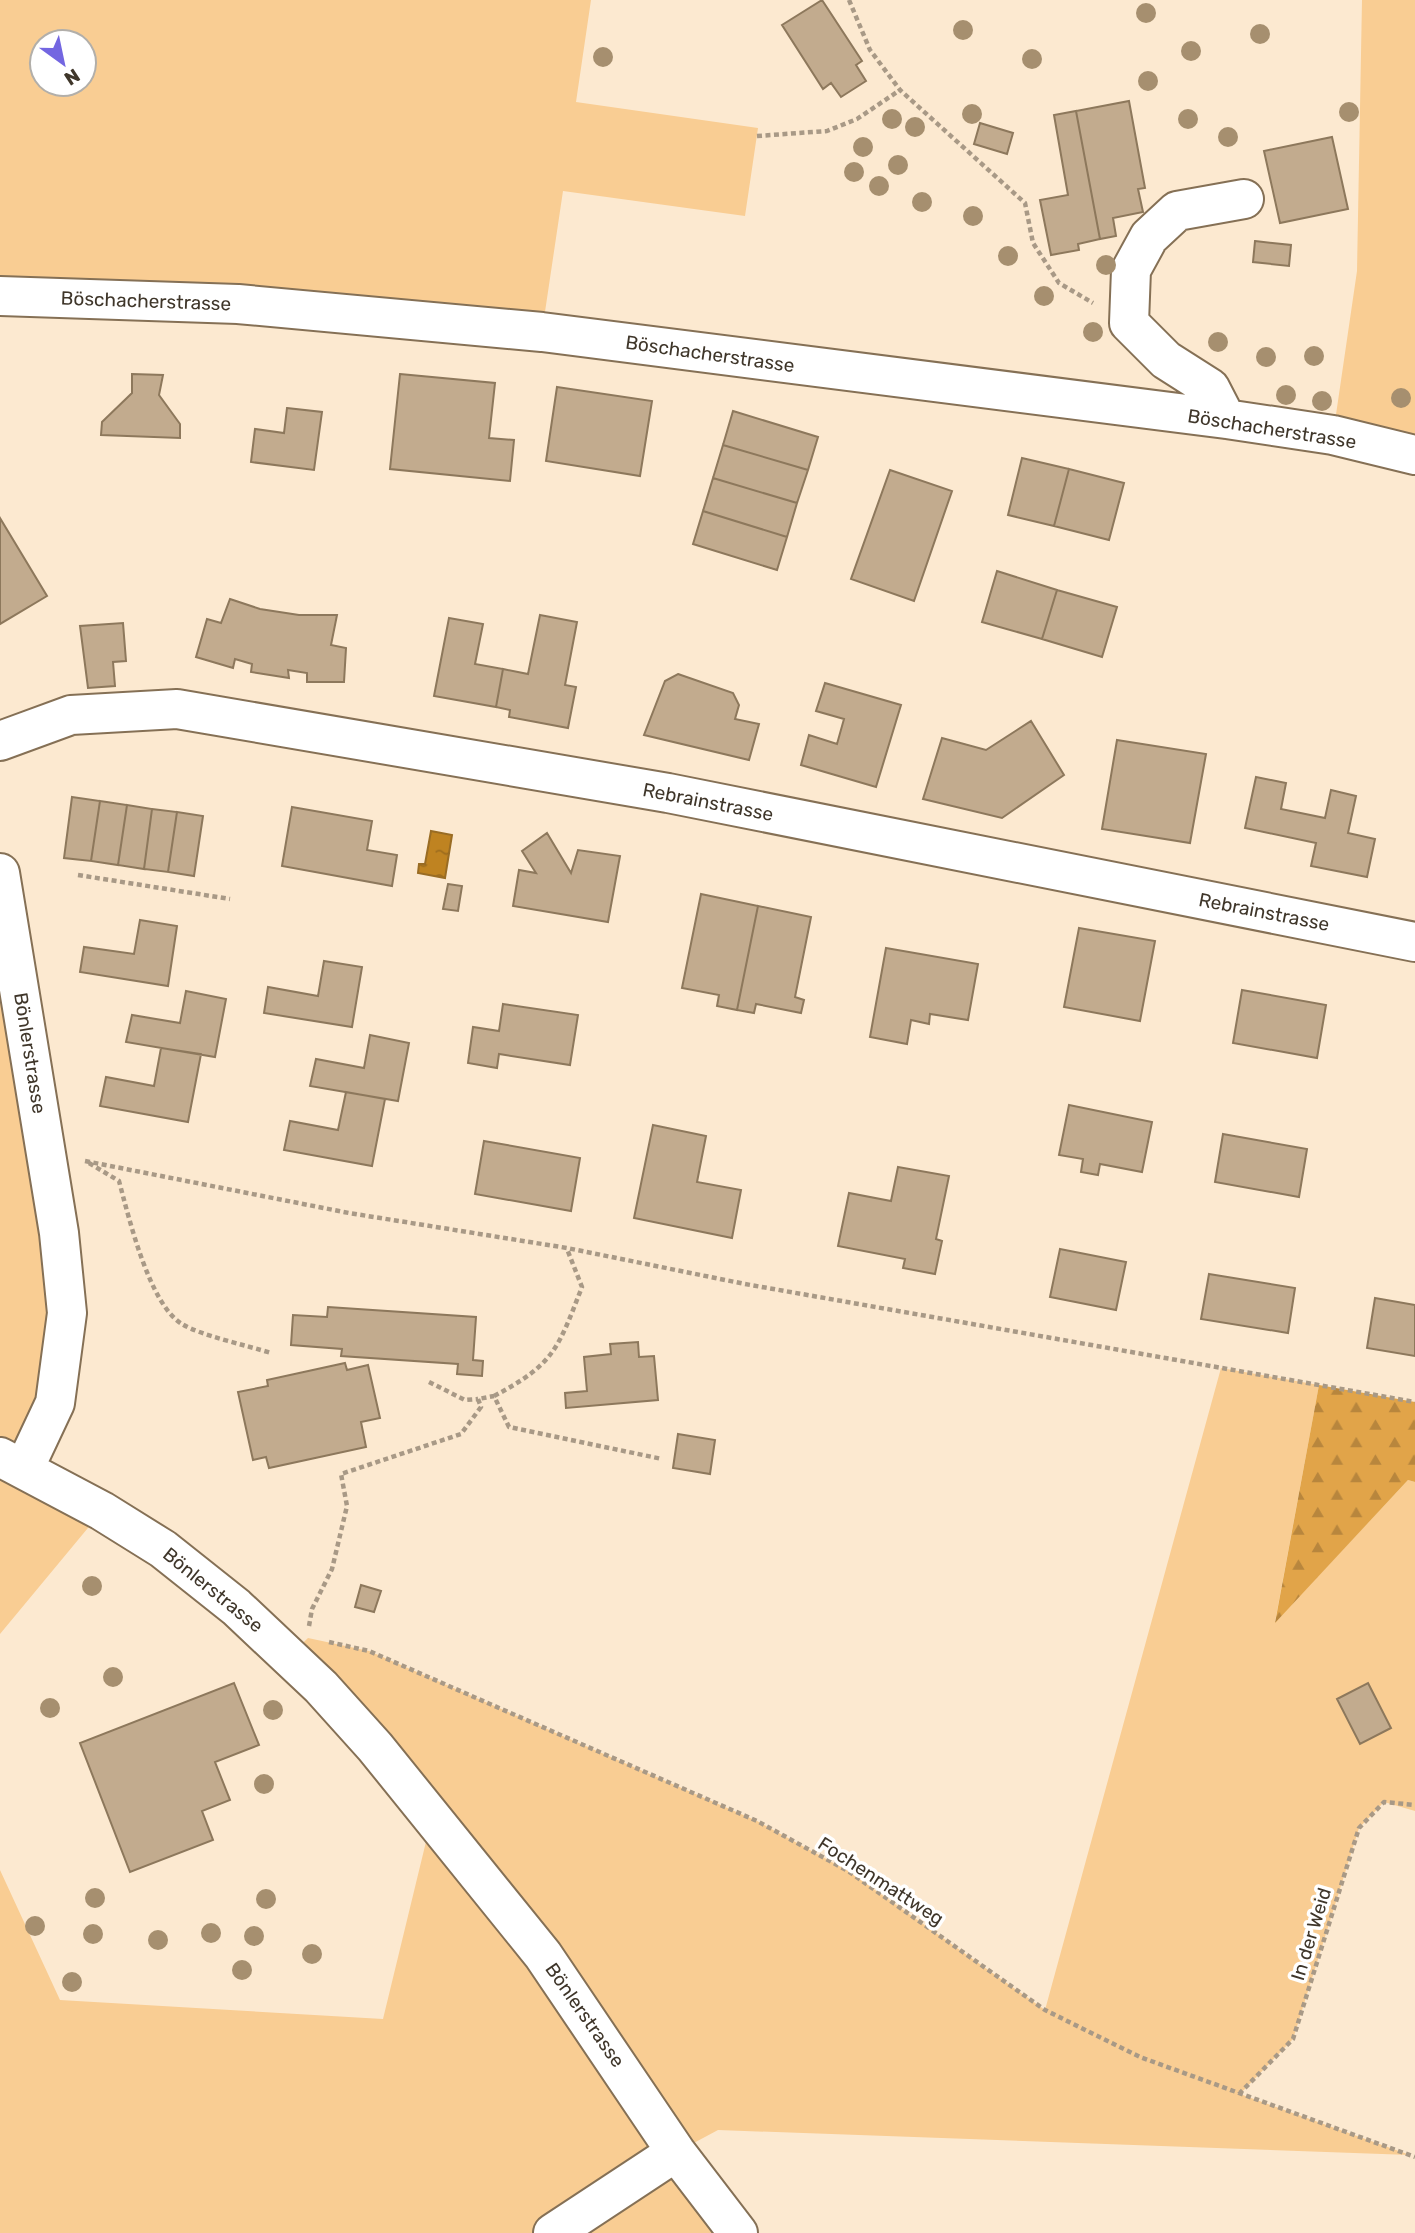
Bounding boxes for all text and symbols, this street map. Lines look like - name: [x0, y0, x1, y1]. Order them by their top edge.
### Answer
- north arrow: [28, 28, 98, 98]
- text: N: [60, 63, 84, 90]
- street label: Böschacherstrasse: [60, 287, 232, 315]
- street label: Böschacherstrasse: [624, 331, 796, 377]
- street label: Böschacherstrasse: [1186, 404, 1358, 454]
- street label: Rebrainstrasse: [641, 778, 775, 826]
- street label: Rebrainstrasse: [1197, 888, 1331, 936]
- street label: Bönlerstrasse: [9, 991, 51, 1115]
- street label: Bönlerstrasse: [158, 1543, 268, 1637]
- street label: Fochenmattweg: [814, 1832, 948, 1930]
- street label: In der Weid: [1286, 1885, 1336, 1983]
- street label: Bönlerstrasse: [541, 1958, 629, 2072]

